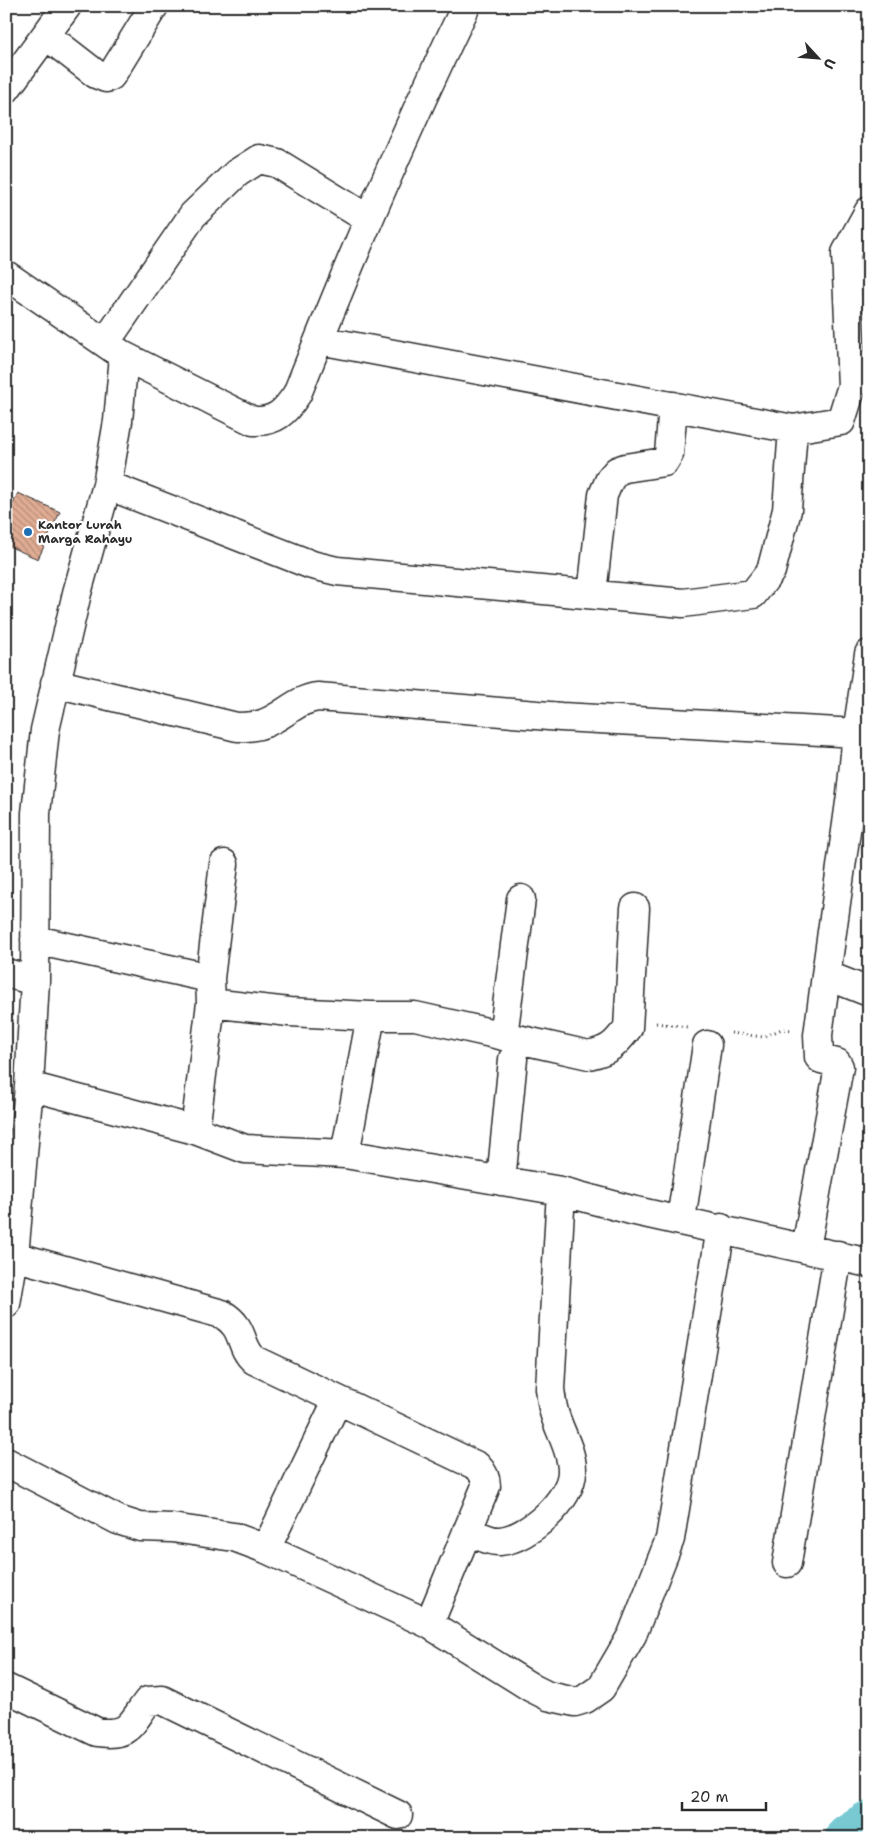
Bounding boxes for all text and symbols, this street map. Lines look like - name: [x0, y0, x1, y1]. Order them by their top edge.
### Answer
- north arrow: [792, 32, 842, 82]
- text: U: [819, 55, 840, 72]
- place label: Kantor Lurah Marga Rahayu: [38, 517, 132, 547]
- marker: Kantor Lurah Marga Rahayu: [22, 526, 34, 538]
- scale bar: [682, 1779, 766, 1811]
- text: 20 m: [690, 1787, 729, 1807]

